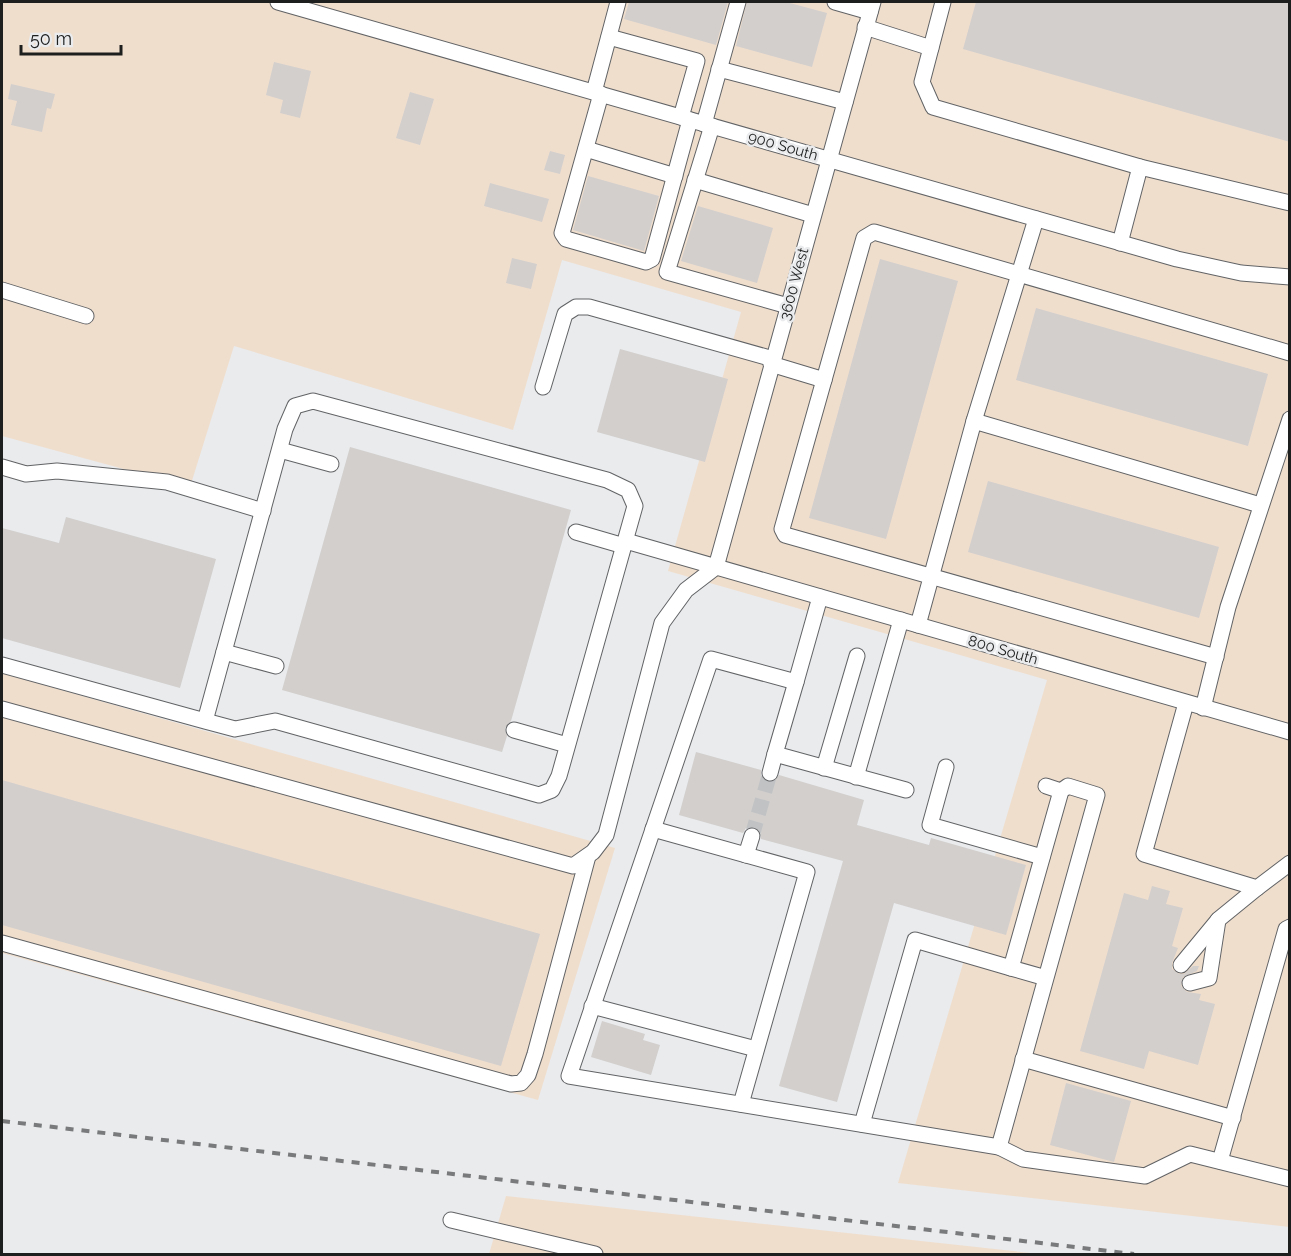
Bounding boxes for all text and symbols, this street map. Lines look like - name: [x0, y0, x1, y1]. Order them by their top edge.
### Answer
- scale bar: [21, 18, 122, 56]
- text: 50 m: [30, 28, 72, 49]
- street label: 900 South: [746, 127, 820, 165]
- street label: 3600 West: [776, 246, 812, 322]
- street label: 800 South: [966, 631, 1040, 669]

